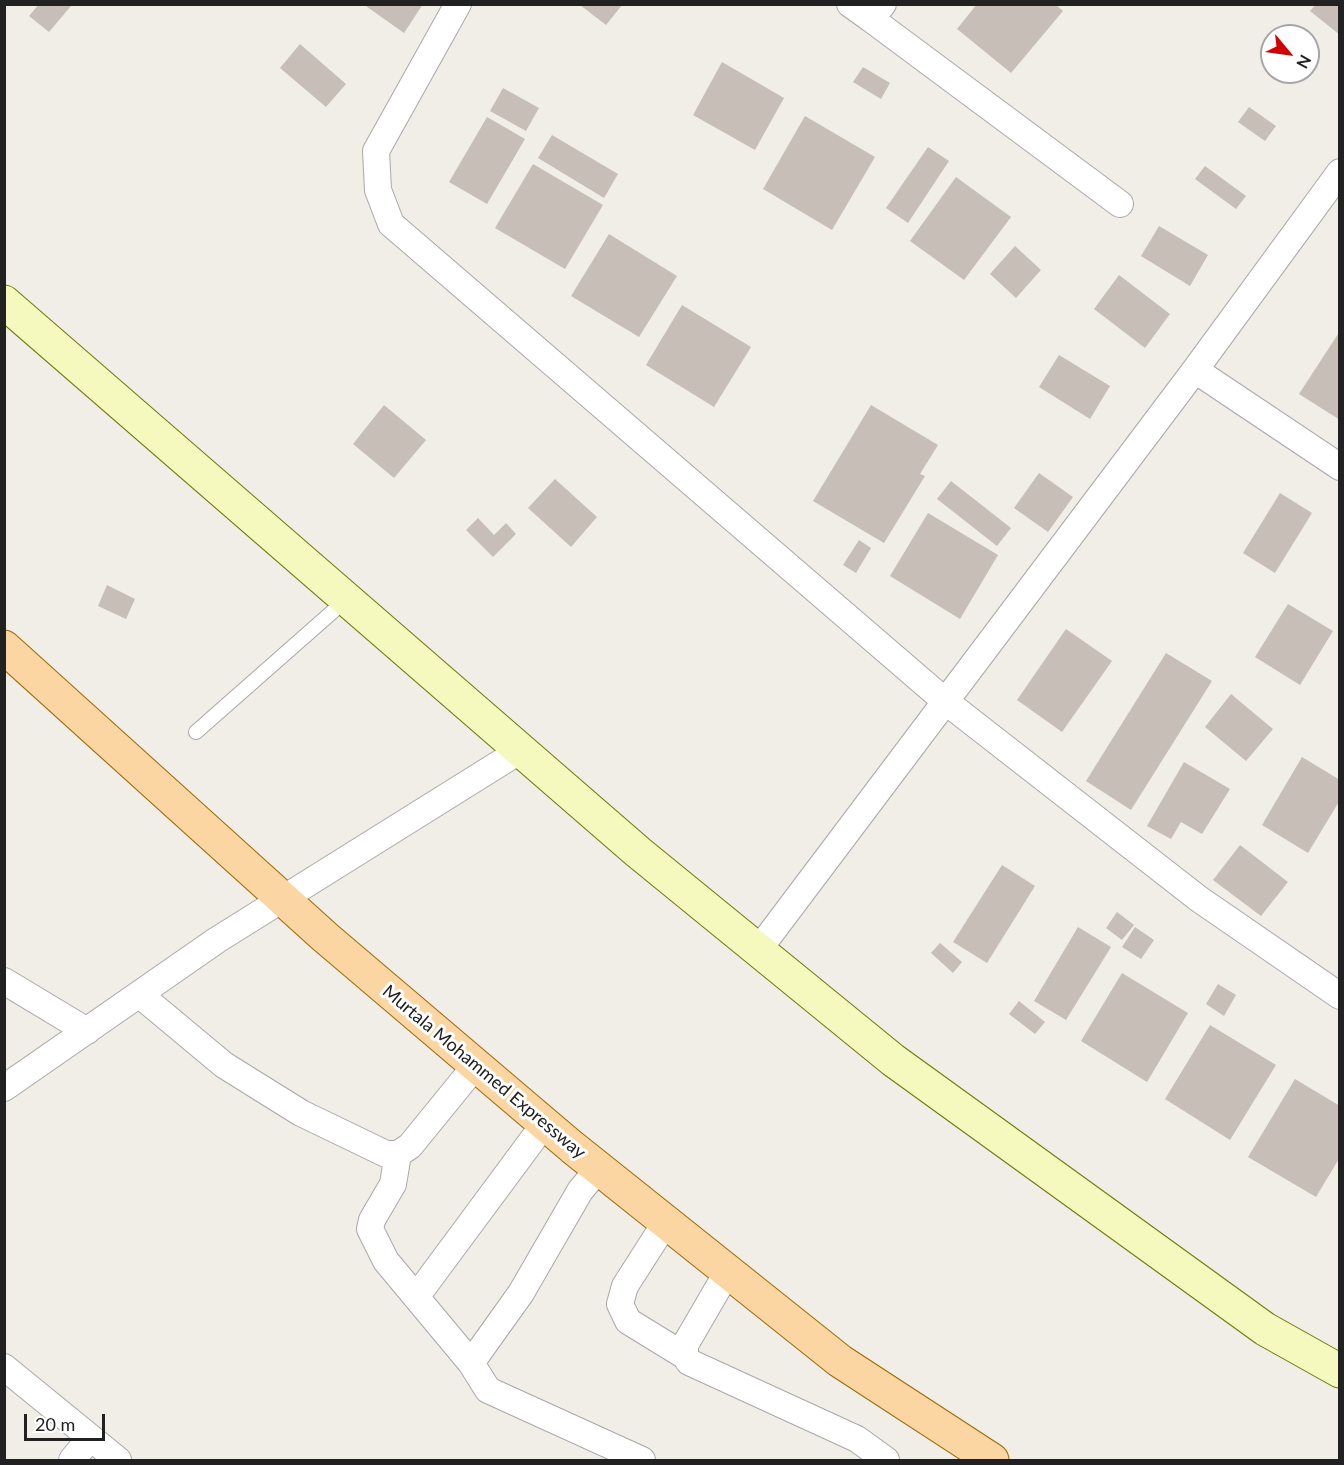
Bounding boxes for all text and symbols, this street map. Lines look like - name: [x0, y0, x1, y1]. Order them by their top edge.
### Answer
- north arrow: [1260, 24, 1320, 84]
- text: N: [1293, 52, 1316, 72]
- street label: Murtala Mohammed Expressway: [378, 981, 590, 1163]
- scale bar: [27, 1402, 108, 1440]
- text: 20 m: [35, 1413, 75, 1435]

